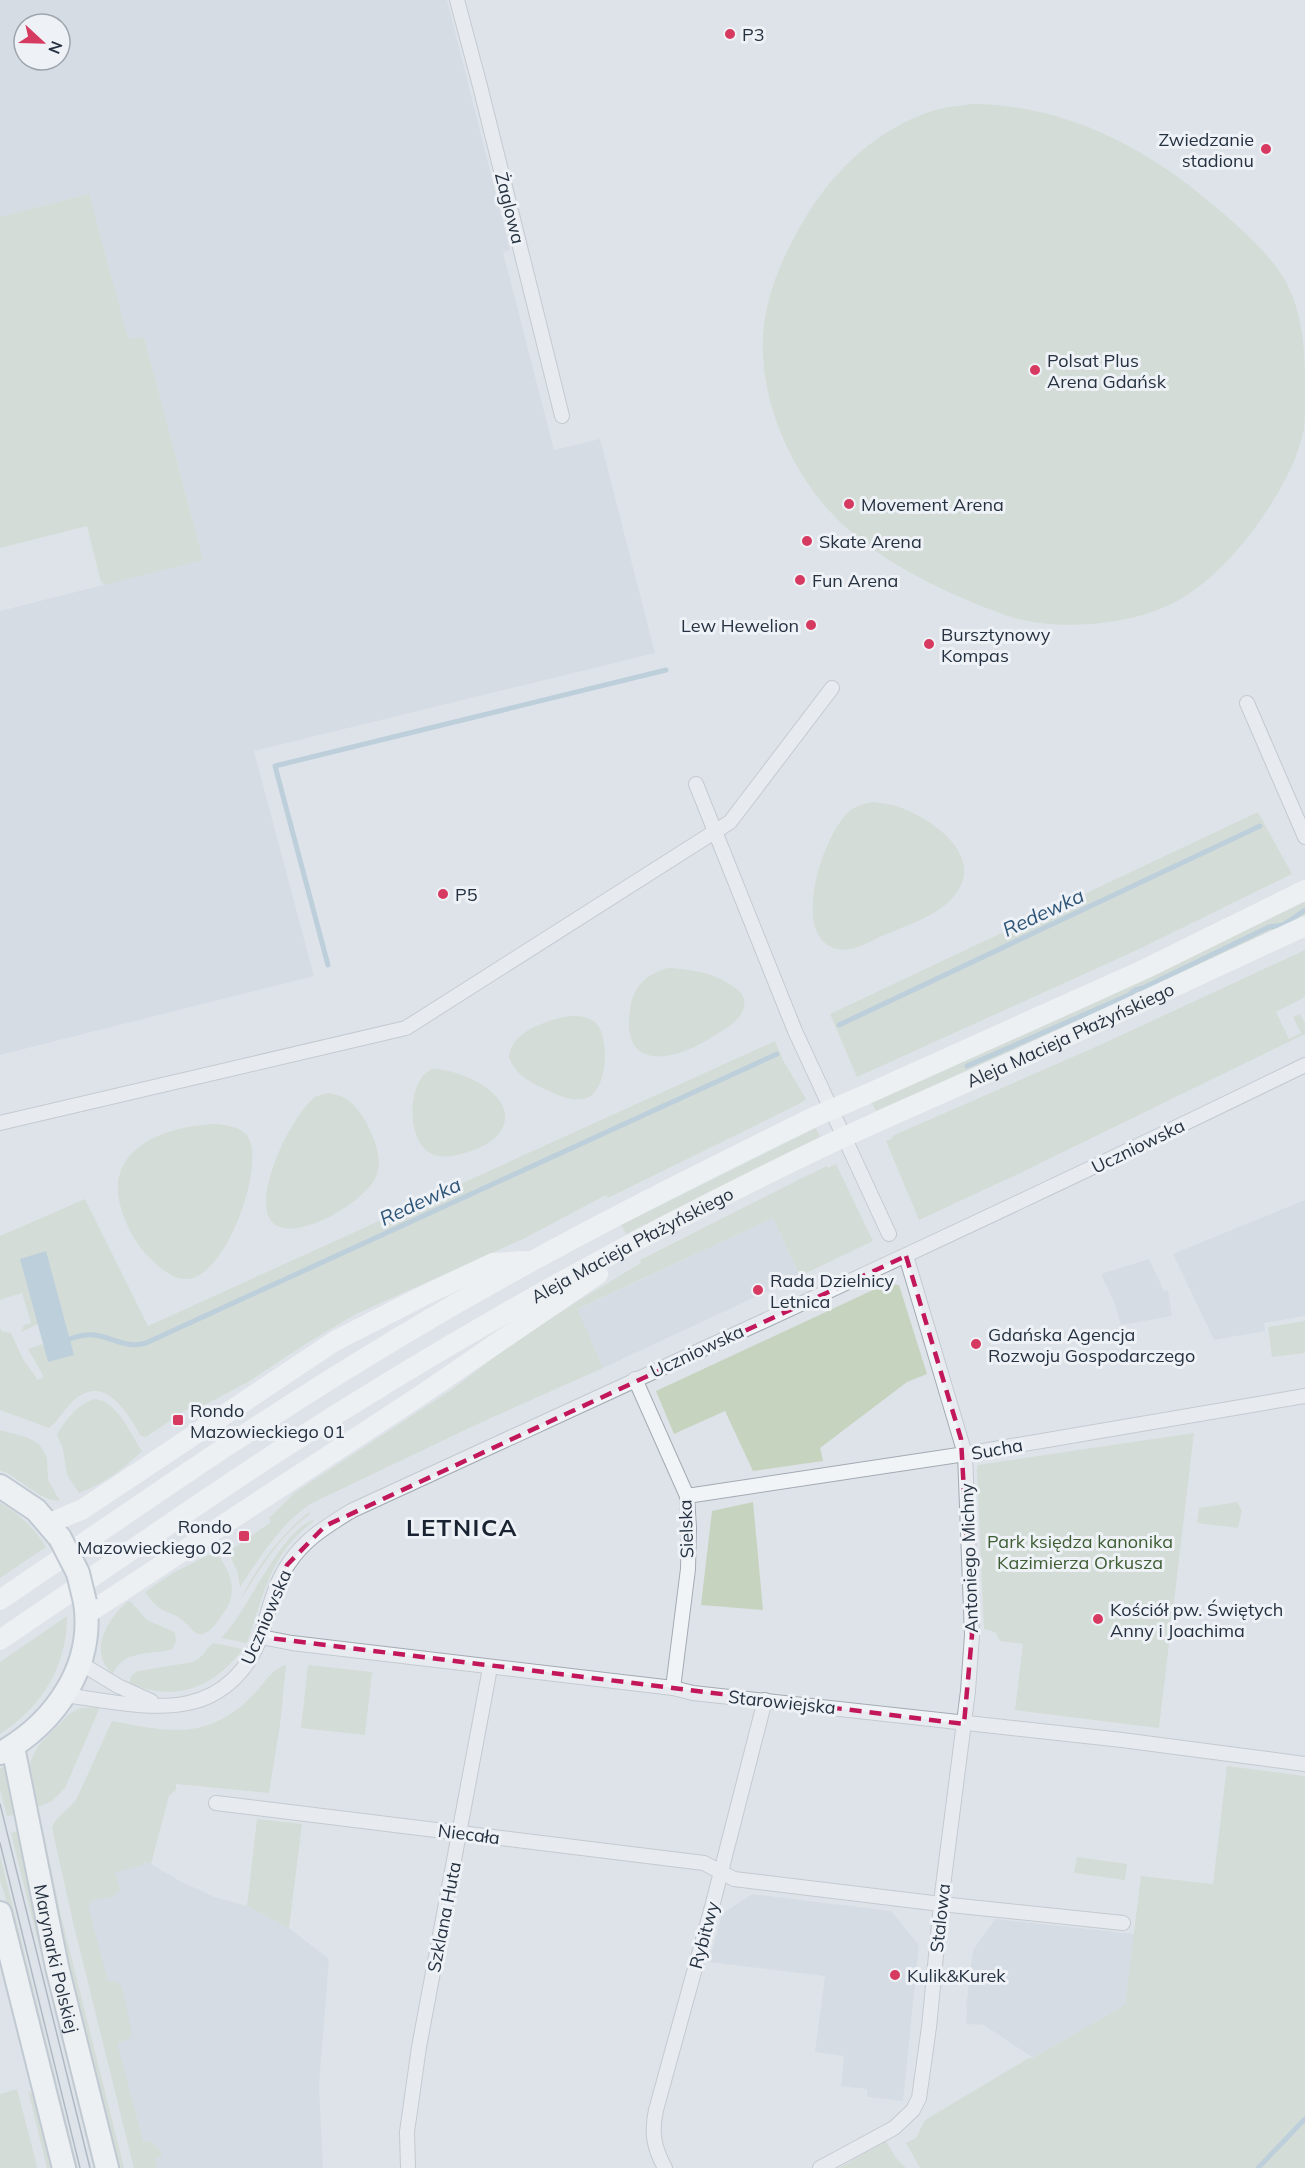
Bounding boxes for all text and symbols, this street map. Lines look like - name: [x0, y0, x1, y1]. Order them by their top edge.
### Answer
- north arrow: [12, 12, 72, 72]
- place label: P3: [742, 23, 765, 46]
- marker: P3: [723, 27, 737, 41]
- text: N: [44, 38, 67, 57]
- place label: Zwiedzanie stadionu: [1159, 128, 1254, 172]
- marker: Zwiedzanie stadionu: [1259, 142, 1273, 156]
- street label: Żaglowa: [490, 170, 530, 246]
- place label: Polsat Plus Arena Gdańsk: [1047, 349, 1167, 393]
- marker: Polsat Plus Arena Gdańsk: [1028, 363, 1042, 377]
- place label: Movement Arena: [861, 493, 1004, 516]
- marker: Movement Arena: [842, 497, 856, 511]
- place label: Skate Arena: [819, 530, 922, 553]
- marker: Skate Arena: [800, 534, 814, 548]
- place label: Fun Arena: [812, 569, 898, 592]
- marker: Fun Arena: [793, 573, 807, 587]
- place label: Lew Hewelion: [681, 614, 799, 637]
- marker: Lew Hewelion: [804, 618, 818, 632]
- place label: Bursztynowy Kompas: [941, 623, 1051, 667]
- marker: Bursztynowy Kompas: [922, 637, 936, 651]
- water label: Redewka: [998, 882, 1088, 942]
- place label: P5: [455, 883, 478, 906]
- marker: P5: [436, 887, 450, 901]
- street label: Aleja Macieja Płażyńskiego: [963, 977, 1178, 1092]
- street label: Uczniowska: [1088, 1114, 1188, 1178]
- water label: Redewka: [375, 1171, 465, 1231]
- street label: Aleja Macieja Płażyńskiego: [527, 1181, 737, 1308]
- place label: Rada Dzielnicy Letnica: [770, 1269, 894, 1313]
- marker: Rada Dzielnicy Letnica: [751, 1283, 765, 1297]
- street label: Uczniowska: [646, 1319, 748, 1383]
- place label: Gdańska Agencja Rozwoju Gospodarczego: [988, 1323, 1195, 1367]
- marker: Gdańska Agencja Rozwoju Gospodarczego: [969, 1337, 983, 1351]
- place label: Rondo Mazowieckiego 01: [190, 1399, 345, 1443]
- marker: Rondo Mazowieckiego 01: [171, 1413, 185, 1427]
- street label: Sucha: [969, 1433, 1025, 1465]
- street label: Antoniego Michny: [955, 1482, 983, 1633]
- street label: Sielska: [673, 1499, 699, 1559]
- district label: LETNICA: [406, 1512, 518, 1542]
- place label: Rondo Mazowieckiego 02: [77, 1515, 232, 1559]
- marker: Rondo Mazowieckiego 02: [237, 1529, 251, 1543]
- park label: Park księdza kanonika Kazimierza Orkusza: [987, 1530, 1173, 1574]
- street label: Uczniowska: [236, 1566, 296, 1668]
- place label: Kościół pw. Świętych Anny i Joachima: [1110, 1598, 1283, 1642]
- marker: Kościół pw. Świętych Anny i Joachima: [1091, 1612, 1105, 1626]
- street label: Starowiejska: [727, 1685, 837, 1719]
- street label: Niecała: [437, 1819, 501, 1849]
- street label: Szklana Huta: [422, 1860, 466, 1974]
- street label: Marynarki Polskiej: [29, 1882, 84, 2035]
- street label: Stalowa: [925, 1882, 955, 1954]
- street label: Rybitwy: [684, 1898, 724, 1971]
- place label: Kulik&Kurek: [907, 1964, 1006, 1987]
- marker: Kulik&Kurek: [888, 1968, 902, 1982]

